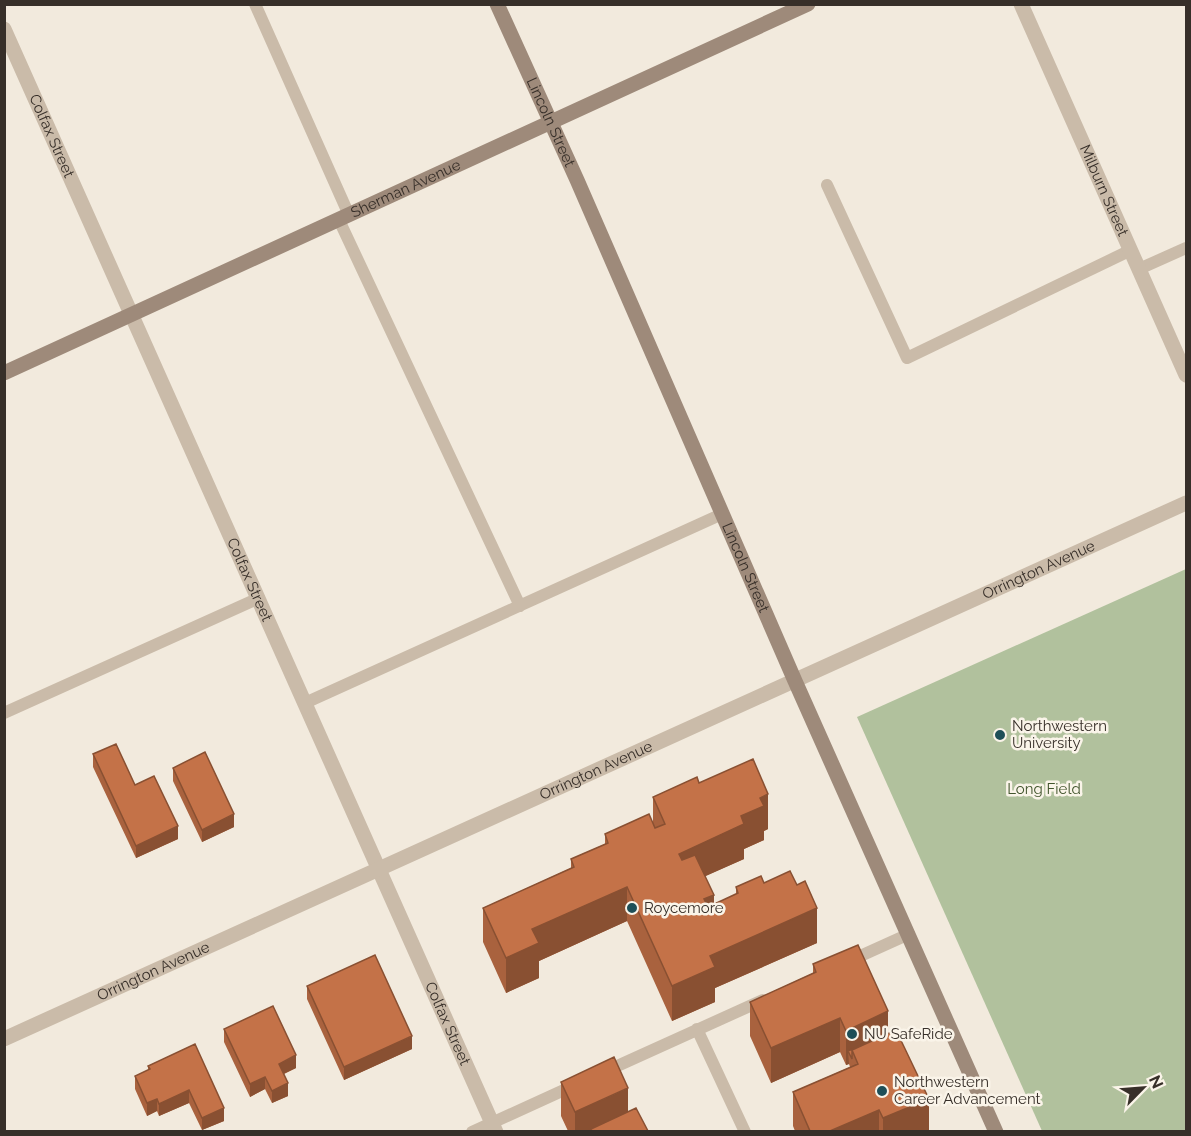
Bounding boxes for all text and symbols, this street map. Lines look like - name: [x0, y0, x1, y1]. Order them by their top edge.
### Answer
- street label: Lincoln Street: [523, 75, 579, 170]
- street label: Colfax Street: [25, 91, 78, 180]
- street label: Milburn Street: [1076, 142, 1132, 239]
- street label: Sherman Avenue: [348, 156, 464, 222]
- street label: Lincoln Street: [718, 520, 773, 615]
- street label: Colfax Street: [223, 535, 276, 624]
- street label: Orrington Avenue: [979, 536, 1098, 603]
- place label: Northwestern University: [1012, 717, 1107, 752]
- marker: Northwestern University: [993, 728, 1007, 742]
- street label: Orrington Avenue: [537, 737, 655, 804]
- park label: Long Field: [1007, 780, 1081, 798]
- place label: Roycemore: [644, 899, 724, 917]
- marker: Roycemore: [625, 901, 639, 915]
- street label: Orrington Avenue: [94, 938, 213, 1005]
- street label: Colfax Street: [421, 979, 474, 1068]
- place label: NU SafeRide: [864, 1025, 953, 1043]
- marker: NU SafeRide: [845, 1027, 859, 1041]
- north arrow: [1113, 1058, 1173, 1118]
- text: N: [1145, 1072, 1167, 1091]
- place label: Northwestern Career Advancement: [894, 1073, 1041, 1108]
- marker: Northwestern Career Advancement: [875, 1084, 889, 1098]

